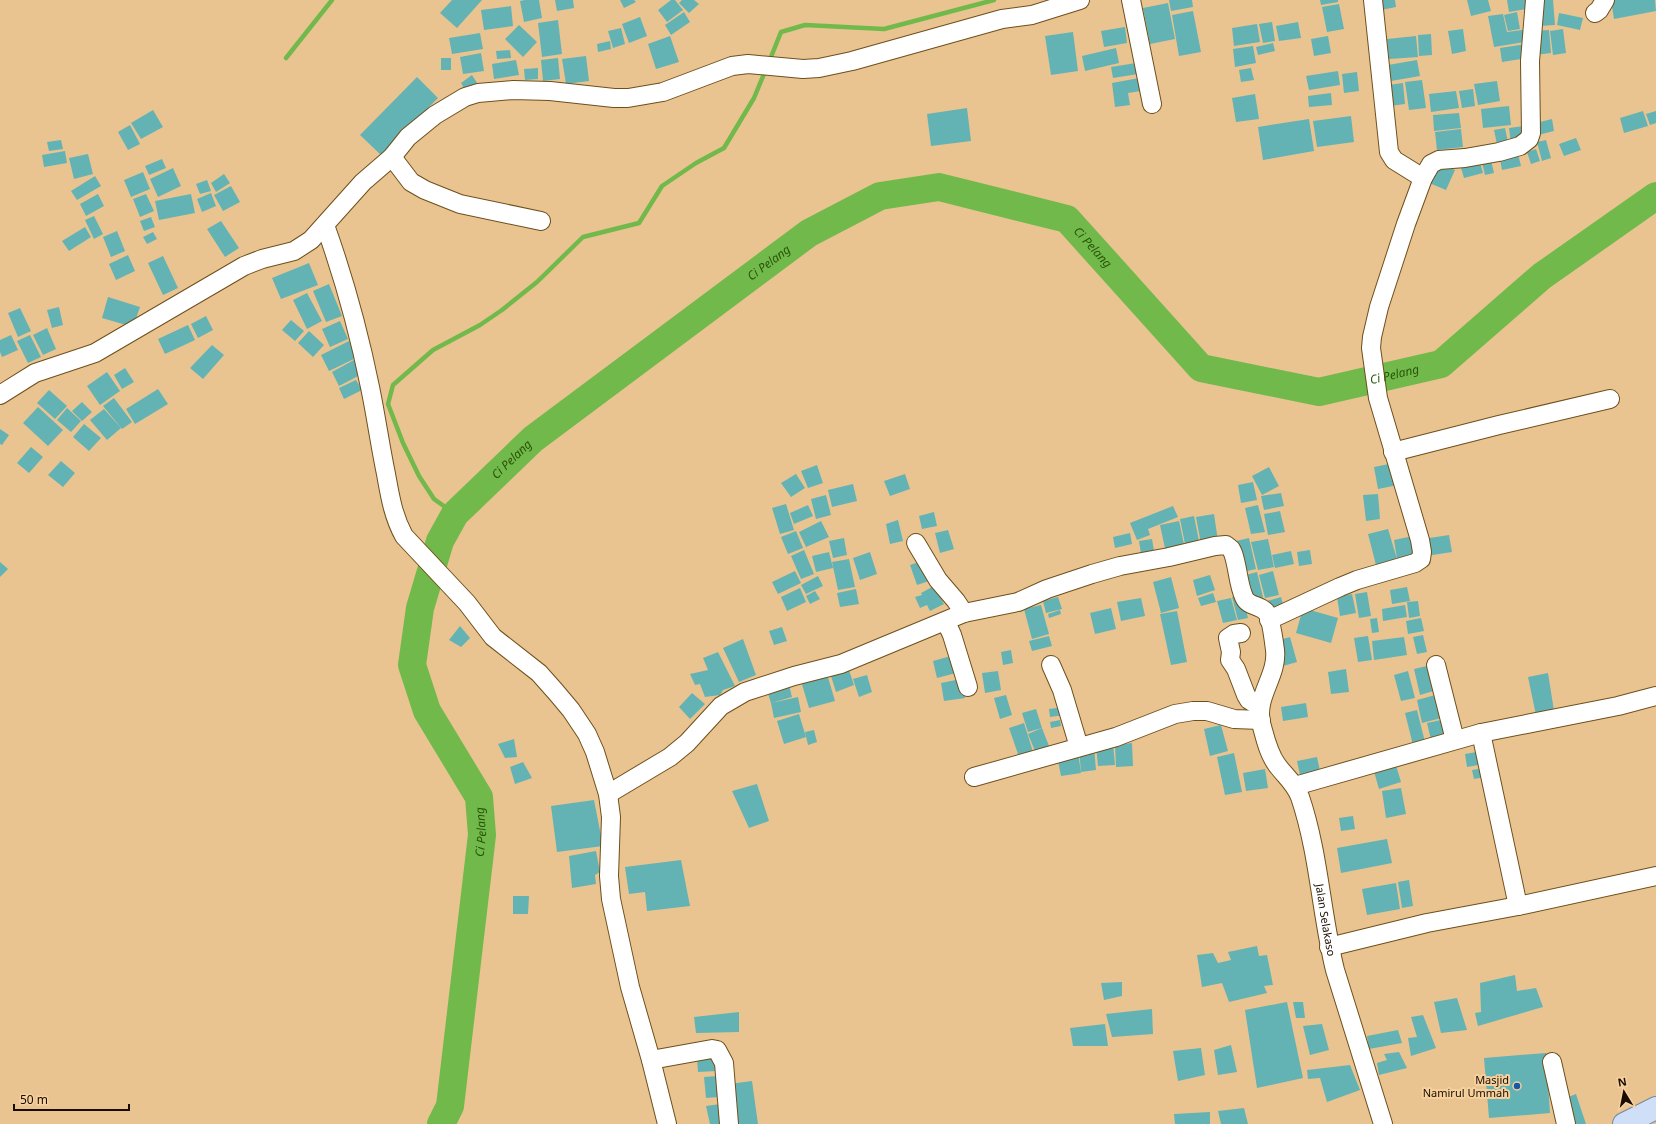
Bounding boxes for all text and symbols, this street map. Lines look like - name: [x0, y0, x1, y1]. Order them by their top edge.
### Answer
- water label: Ci Pelang: [1070, 223, 1116, 271]
- water label: Ci Pelang: [744, 241, 794, 284]
- water label: Ci Pelang: [1368, 360, 1421, 388]
- water label: Ci Pelang: [487, 436, 535, 483]
- water label: Ci Pelang: [470, 806, 490, 858]
- street label: Jalan Selakaso: [1312, 882, 1340, 958]
- place label: Masjid Namirul Ummah: [1423, 1072, 1509, 1100]
- north arrow: [1604, 1072, 1644, 1112]
- text: N: [1616, 1073, 1628, 1090]
- marker: Masjid Namirul Ummah: [1512, 1081, 1522, 1091]
- scale bar: [14, 1086, 129, 1112]
- text: 50 m: [20, 1091, 48, 1108]

